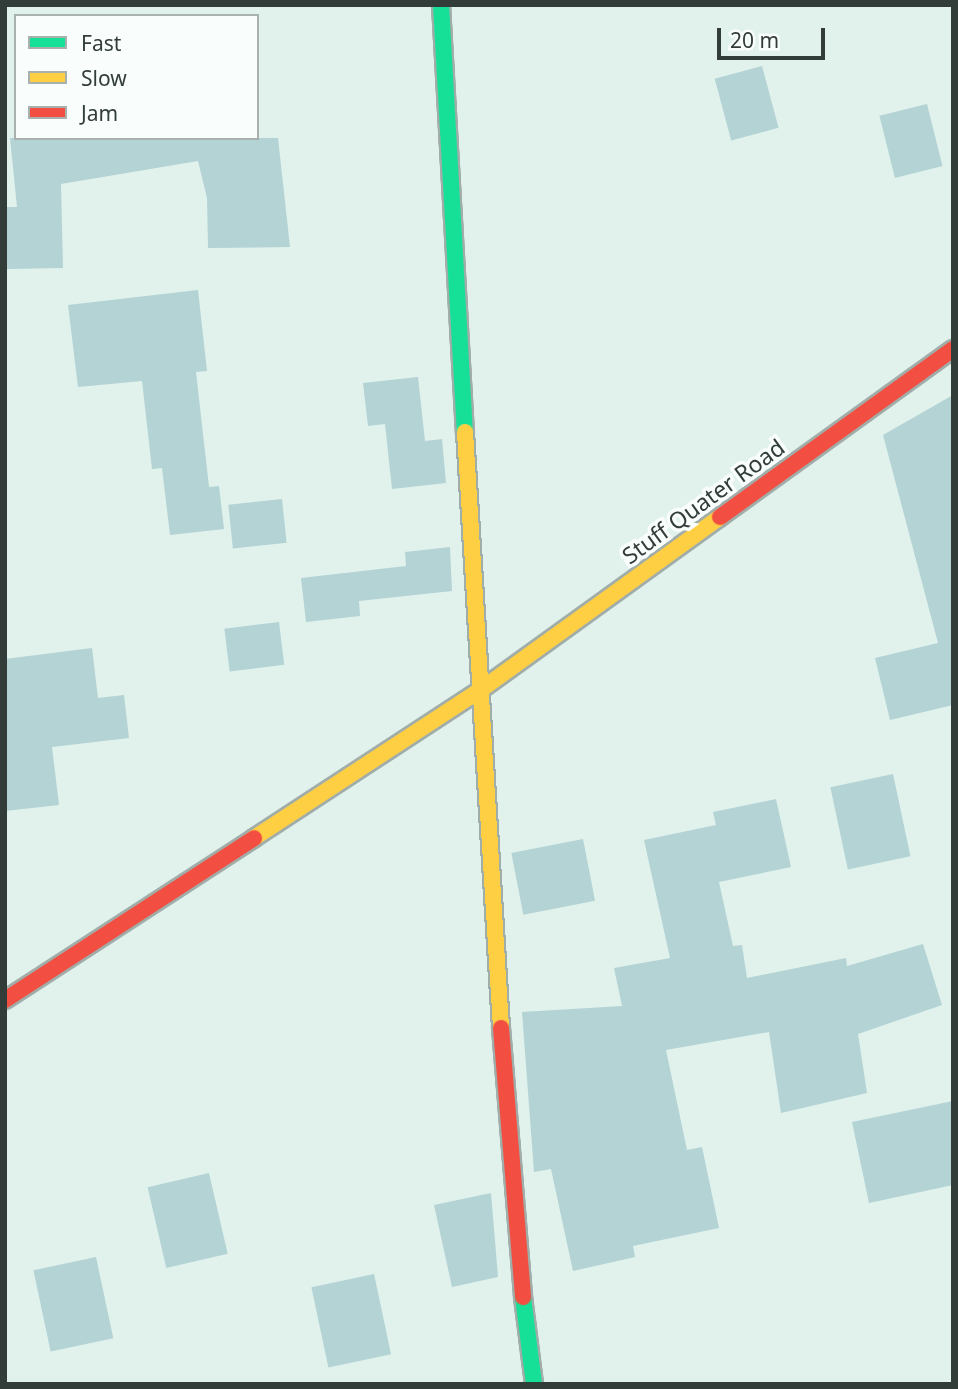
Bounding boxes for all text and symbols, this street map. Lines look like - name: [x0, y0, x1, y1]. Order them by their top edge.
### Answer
- legend: [14, 14, 259, 140]
- scale bar: [720, 14, 828, 58]
- text: 20 m: [730, 26, 779, 54]
- text: Fast: [81, 29, 121, 57]
- text: Slow: [81, 64, 127, 92]
- text: Jam: [81, 99, 118, 127]
- street label: Stuff Quater Road: [616, 433, 790, 569]

